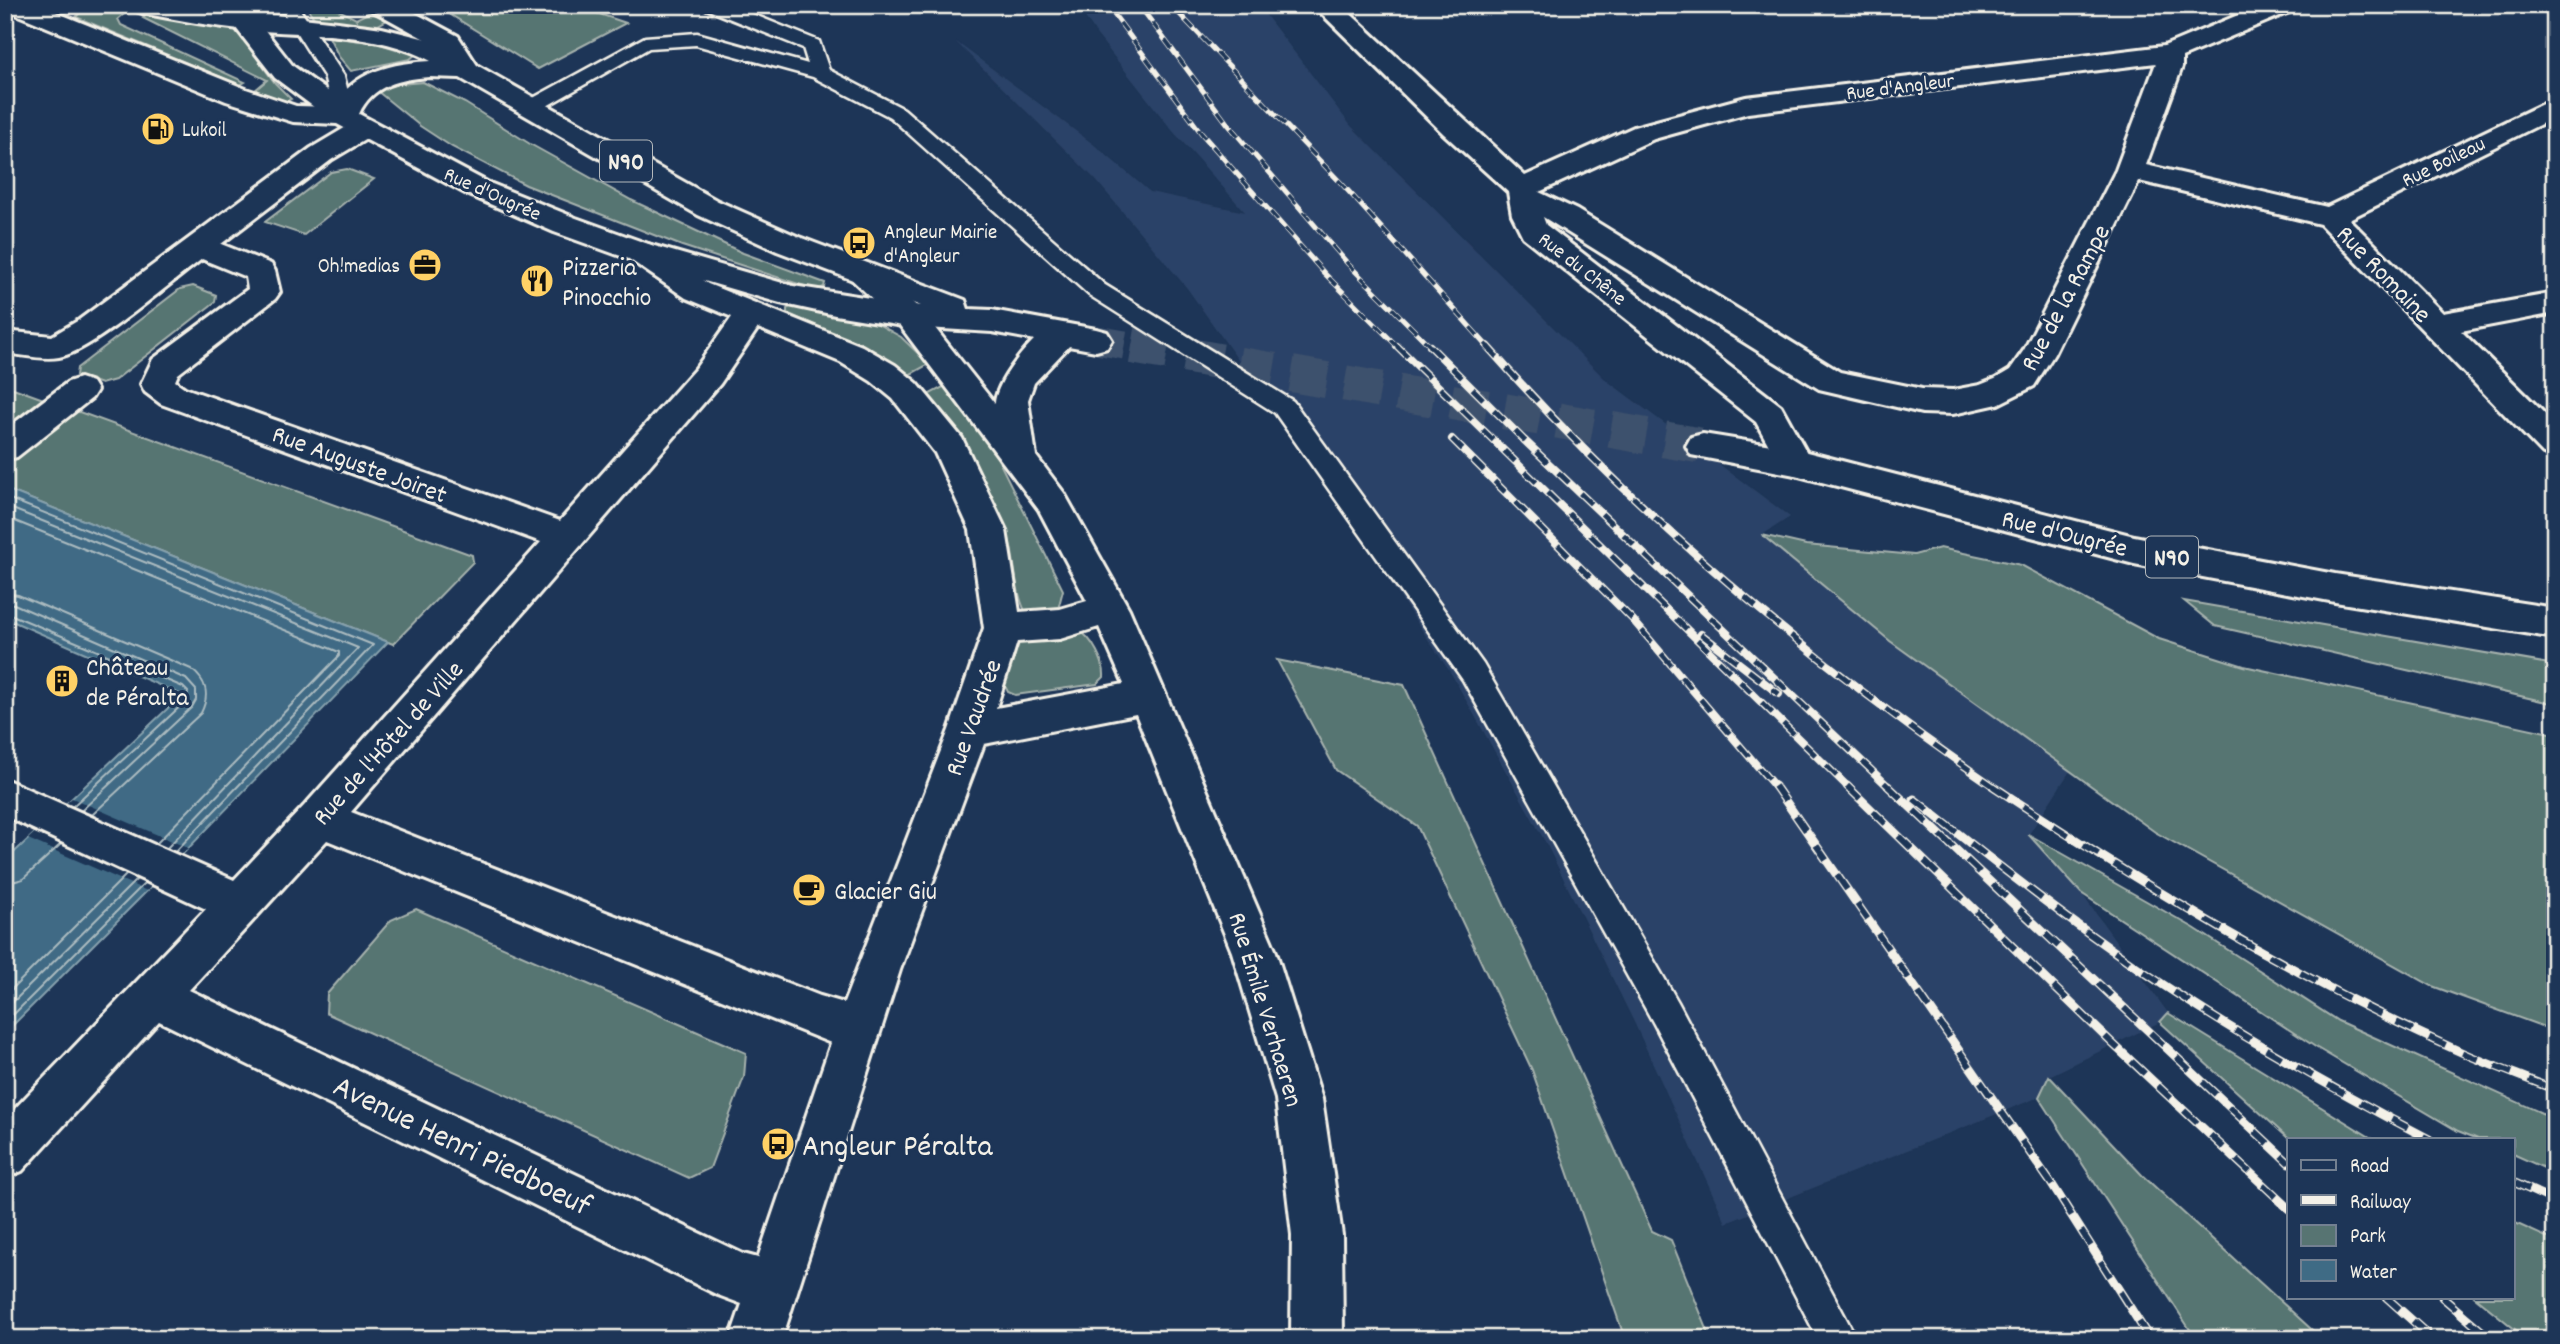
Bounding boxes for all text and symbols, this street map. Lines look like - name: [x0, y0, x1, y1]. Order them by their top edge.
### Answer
- street label: Rue d'Angleur: [1845, 67, 1956, 110]
- fuel station icon: Lukoil: [139, 110, 177, 148]
- place label: Lukoil: [182, 117, 226, 147]
- street label: Rue Boileau: [2397, 131, 2491, 197]
- road number: N90: [600, 140, 652, 182]
- street label: Rue d'Ougrée: [438, 161, 545, 231]
- street label: Rue Romaine: [2326, 218, 2439, 333]
- place label: Angleur Mairie d'Angleur: [884, 219, 997, 273]
- street label: Rue de la Rampe: [2013, 219, 2121, 379]
- bus stop icon: Angleur Mairie d'Angleur: [840, 224, 878, 262]
- street label: Rue du Chêne: [1531, 226, 1632, 315]
- office icon: Oh!medias: [406, 246, 444, 284]
- place label: Pizzeria Pinocchio: [562, 251, 651, 318]
- place label: Oh!medias: [318, 253, 400, 283]
- restaurant icon: Pizzeria Pinocchio: [518, 262, 556, 300]
- street label: Rue Auguste Joiret: [266, 417, 452, 515]
- street label: Rue d'Ougrée: [1997, 502, 2131, 569]
- road number: N90: [2146, 536, 2198, 578]
- place label: Château de Péralta: [86, 651, 189, 718]
- street label: Rue de l'Hôtel de Ville: [305, 654, 474, 835]
- street label: Rue Vaudrée: [937, 655, 1013, 782]
- building icon: Château de Péralta: [43, 662, 81, 700]
- cafe icon: Glacier Giu: [790, 871, 828, 909]
- place label: Glacier Giu: [834, 875, 937, 912]
- street label: Rue Émile Verhaeren: [1217, 908, 1311, 1112]
- street label: Avenue Henri Piedboeuf: [324, 1066, 598, 1231]
- bus stop icon: Angleur Péralta: [759, 1125, 797, 1163]
- place label: Angleur Péralta: [802, 1126, 994, 1172]
- legend: [2287, 1138, 2514, 1298]
- text: Road: [2350, 1153, 2389, 1183]
- text: Railway: [2350, 1189, 2411, 1219]
- text: Park: [2350, 1223, 2386, 1253]
- text: Water: [2350, 1259, 2397, 1289]

